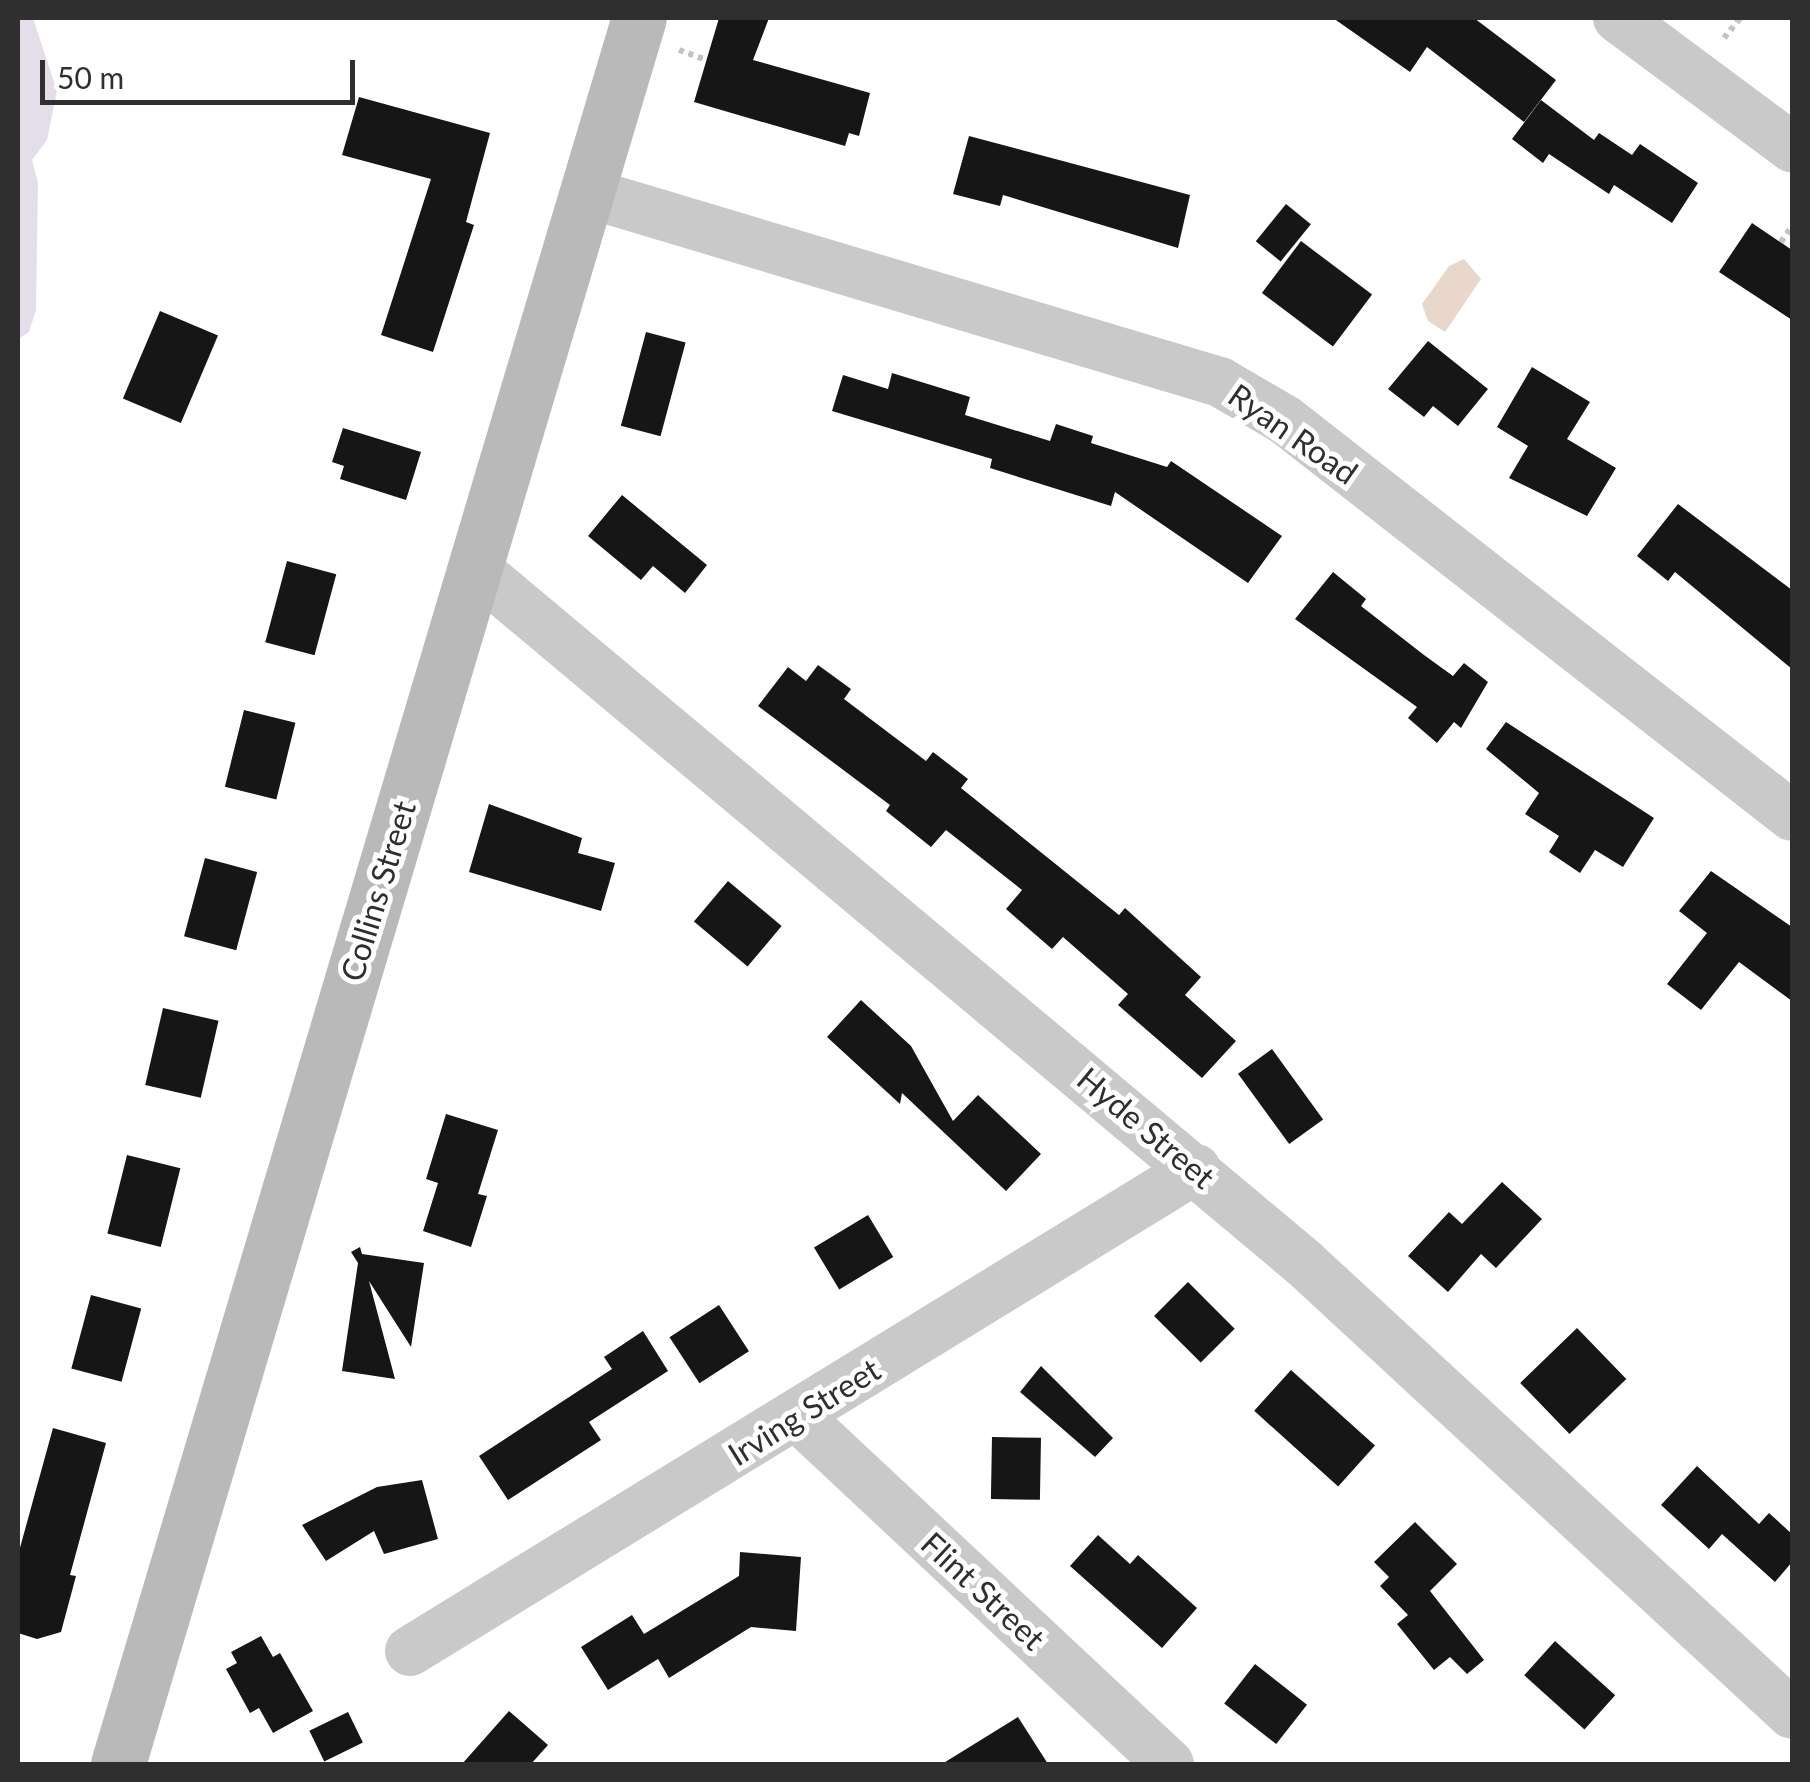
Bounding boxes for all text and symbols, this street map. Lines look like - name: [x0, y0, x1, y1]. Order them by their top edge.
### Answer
- scale bar: [45, 40, 360, 102]
- text: 50 m: [57, 59, 124, 95]
- street label: Ryan Road: [1221, 376, 1365, 492]
- street label: Collins Street: [332, 796, 424, 986]
- street label: Hyde Street: [1070, 1059, 1222, 1197]
- street label: Irving Street: [721, 1350, 887, 1474]
- street label: Flint Street: [913, 1524, 1053, 1658]

